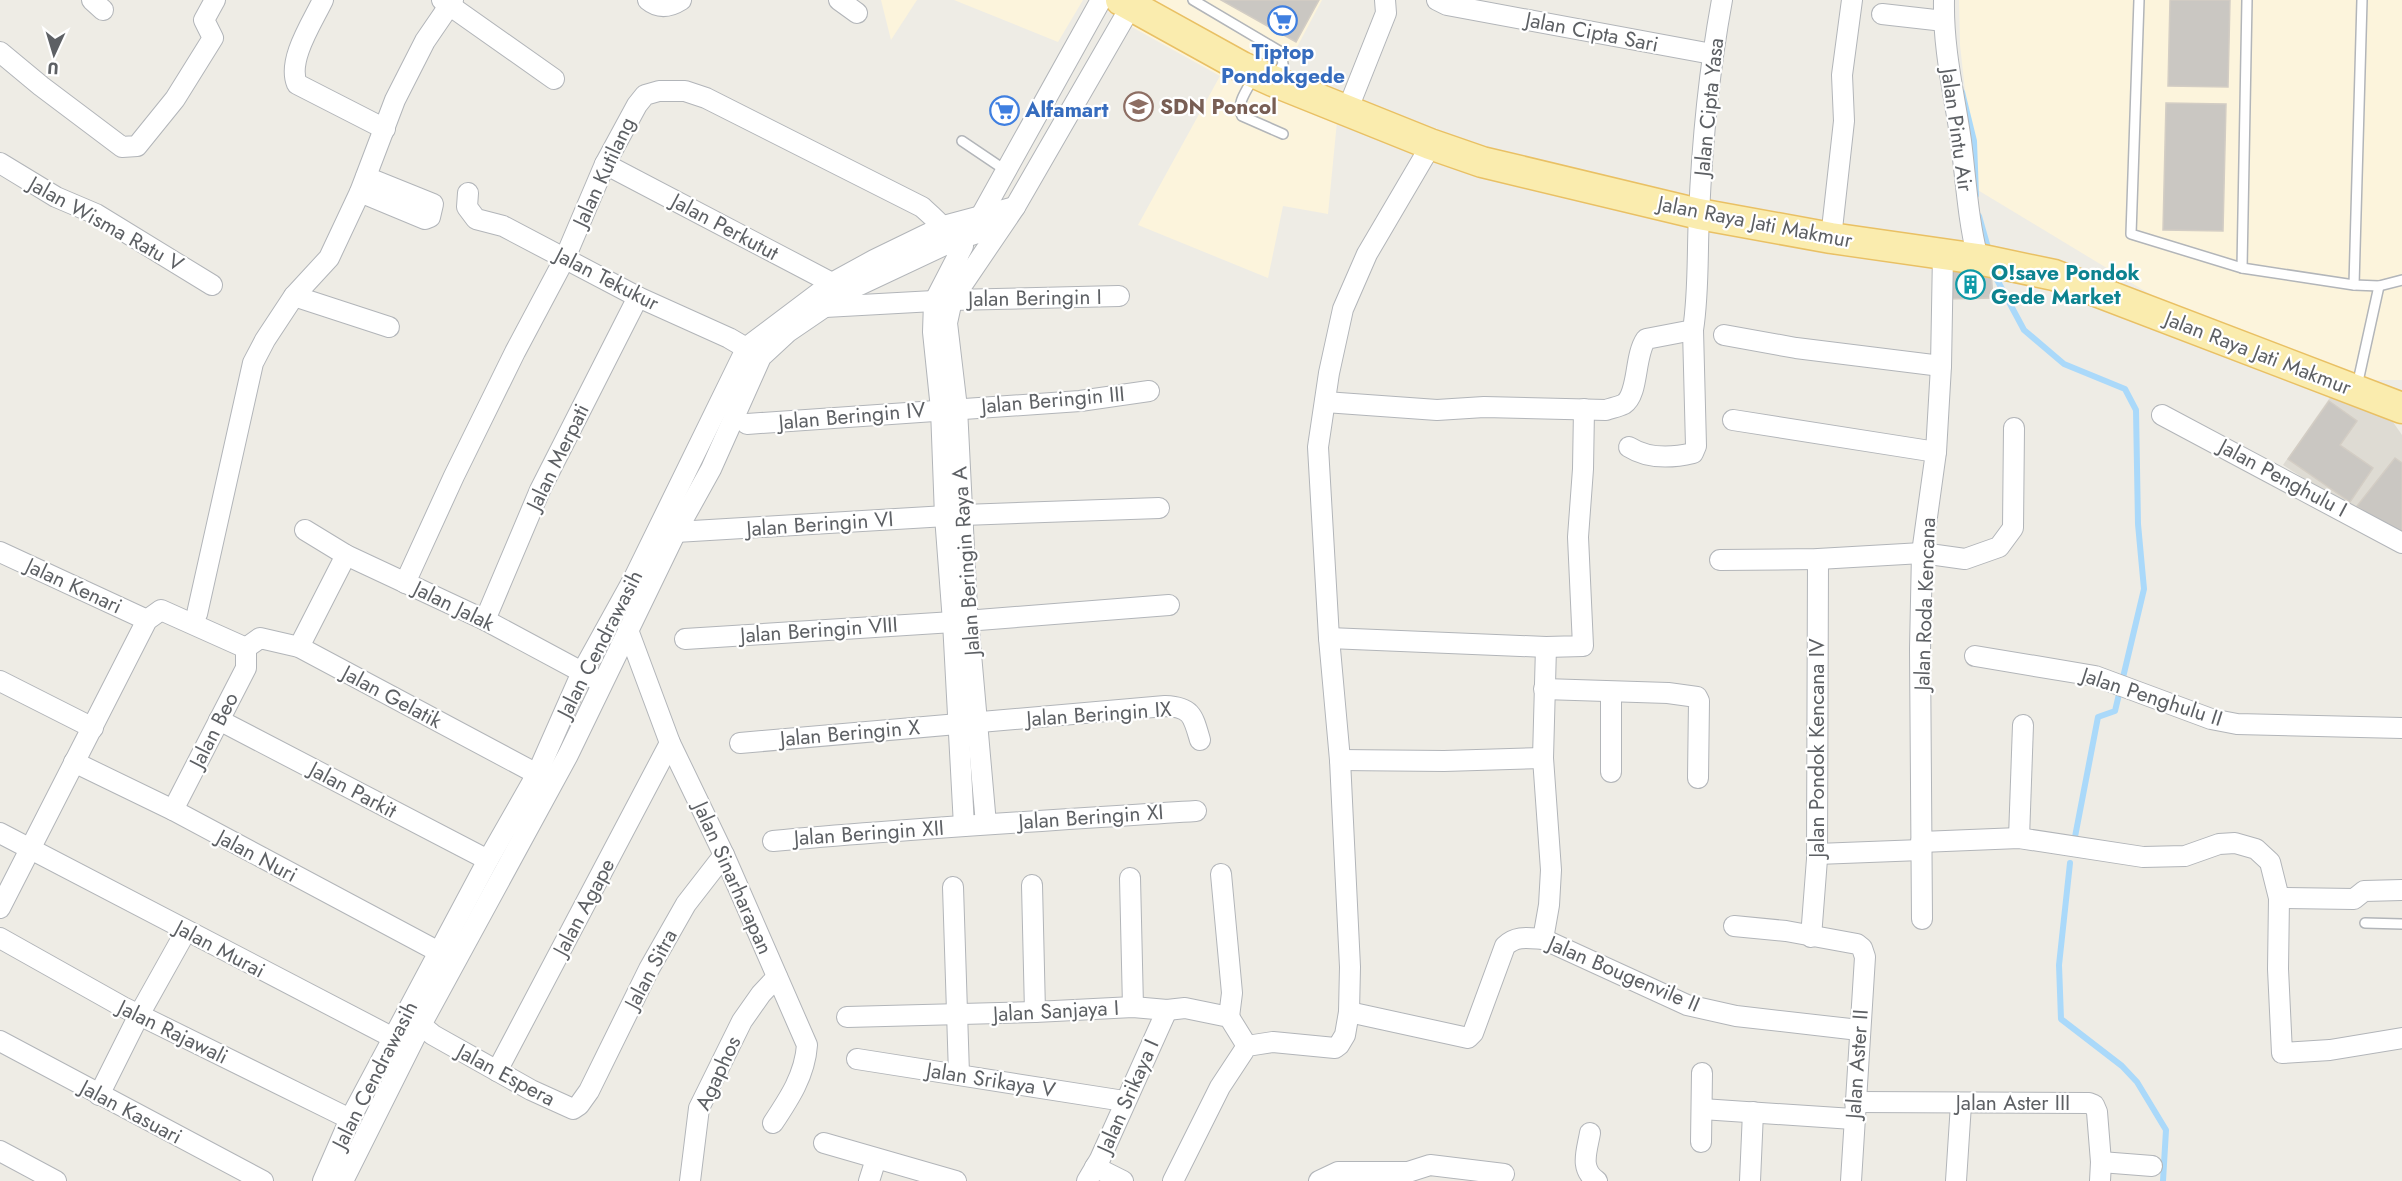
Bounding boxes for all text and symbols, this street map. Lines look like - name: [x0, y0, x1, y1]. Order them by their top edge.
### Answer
- street label: Jalan Cipta Sari: [1520, 4, 1661, 60]
- supermarket icon: Tiptop Pondokgede: [1267, 5, 1299, 37]
- north arrow: [24, 24, 84, 84]
- street label: Jalan Cipta Yasa: [1687, 36, 1731, 181]
- place label: Tiptop Pondokgede: [1221, 37, 1345, 91]
- text: U: [47, 57, 59, 80]
- street label: Jalan Pintu Air: [1933, 63, 1981, 194]
- school or university icon: SDN Poncol: [1123, 91, 1155, 123]
- place label: SDN Poncol: [1160, 92, 1277, 122]
- supermarket icon: Alfamart: [988, 94, 1020, 126]
- place label: Alfamart: [1024, 95, 1109, 125]
- street label: Jalan Kutilang: [564, 112, 643, 235]
- street label: Jalan Wisma Ratu V: [20, 167, 189, 279]
- street label: Jalan Perkutut: [663, 185, 784, 268]
- street label: Jalan Raya Jati Makmur: [1652, 188, 1856, 256]
- street label: Jalan Tekukur: [547, 239, 665, 318]
- place label: O!save Pondok Gede Market: [1991, 258, 2140, 312]
- building icon: O!save Pondok Gede Market: [1954, 269, 1986, 301]
- street label: Jalan Beringin I: [965, 282, 1102, 314]
- street label: Jalan Raya Jati Makmur: [2158, 302, 2356, 403]
- street label: Jalan Beringin III: [977, 379, 1126, 421]
- street label: Jalan Beringin IV: [774, 395, 927, 438]
- street label: Jalan Merpati: [518, 399, 597, 518]
- street label: Jalan Penghulu I: [2211, 430, 2352, 524]
- street label: Jalan Beringin Raya A: [944, 465, 988, 660]
- street label: Jalan Beringin VI: [742, 504, 895, 544]
- street label: Jalan Roda Kencana: [1907, 517, 1943, 694]
- street label: Jalan Kenari: [18, 549, 127, 621]
- street label: Jalan Cendrawasih: [548, 565, 650, 726]
- street label: Jalan Jalak: [406, 572, 500, 639]
- street label: Jalan Beringin VIII: [736, 610, 899, 651]
- street label: Jalan Pondok Kencana IV: [1802, 638, 1832, 861]
- street label: Jalan Gelatik: [334, 657, 448, 736]
- street label: Jalan Penghulu II: [2075, 659, 2226, 734]
- street label: Jalan Beo: [181, 687, 246, 776]
- street label: Jalan Beringin IX: [1023, 694, 1173, 734]
- street label: Jalan Beringin X: [776, 712, 921, 754]
- street label: Jalan Parkit: [301, 753, 402, 826]
- street label: Jalan Sinarharapan: [685, 794, 780, 959]
- street label: Jalan Beringin XI: [1015, 797, 1164, 837]
- street label: Jalan Beringin XII: [790, 813, 945, 853]
- street label: Jalan Nuri: [209, 821, 303, 890]
- street label: Jalan Agape: [544, 853, 622, 964]
- street label: Jalan Murai: [167, 911, 270, 985]
- street label: Jalan Sitra: [616, 924, 685, 1017]
- street label: Jalan Bougenvile II: [1541, 927, 1705, 1020]
- street label: Jalan Rajawali: [110, 991, 233, 1072]
- street label: Jalan Sanjaya I: [989, 993, 1120, 1029]
- street label: Jalan Cendrawasih: [323, 996, 425, 1157]
- street label: Jalan Aster II: [1838, 1008, 1876, 1123]
- street label: Agaphos: [688, 1031, 748, 1115]
- street label: Jalan Srikaya I: [1088, 1034, 1166, 1160]
- street label: Jalan Espera: [449, 1035, 561, 1113]
- street label: Jalan Srikaya V: [921, 1055, 1058, 1105]
- street label: Jalan Kasuari: [72, 1071, 187, 1151]
- street label: Jalan Aster III: [1953, 1088, 2070, 1118]

